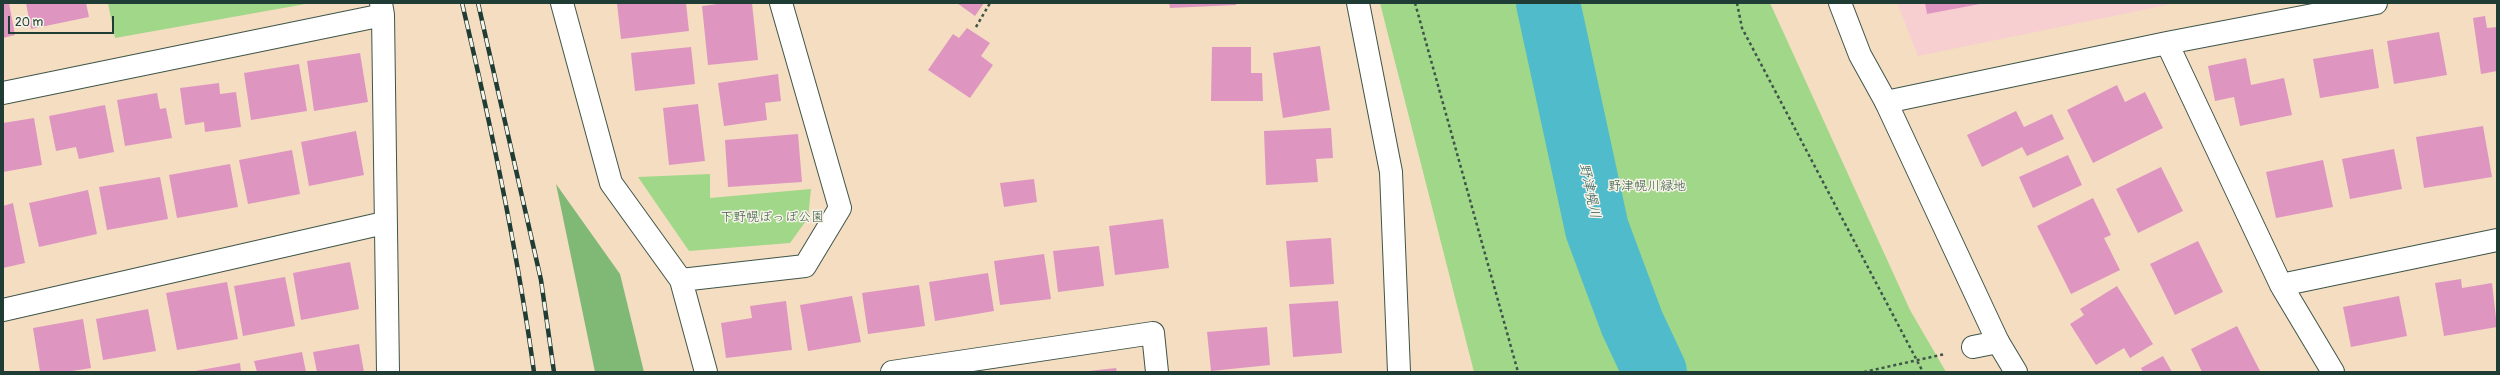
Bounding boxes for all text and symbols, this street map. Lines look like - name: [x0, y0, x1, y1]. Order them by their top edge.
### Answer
- scale bar: [10, 8, 116, 34]
- text: 20 m: [15, 15, 43, 30]
- water label: 野津幌川: [1575, 162, 1603, 220]
- park label: 野津幌川緑地: [1608, 179, 1686, 195]
- park label: 下野幌ぽっぽ公園: [720, 210, 824, 226]

